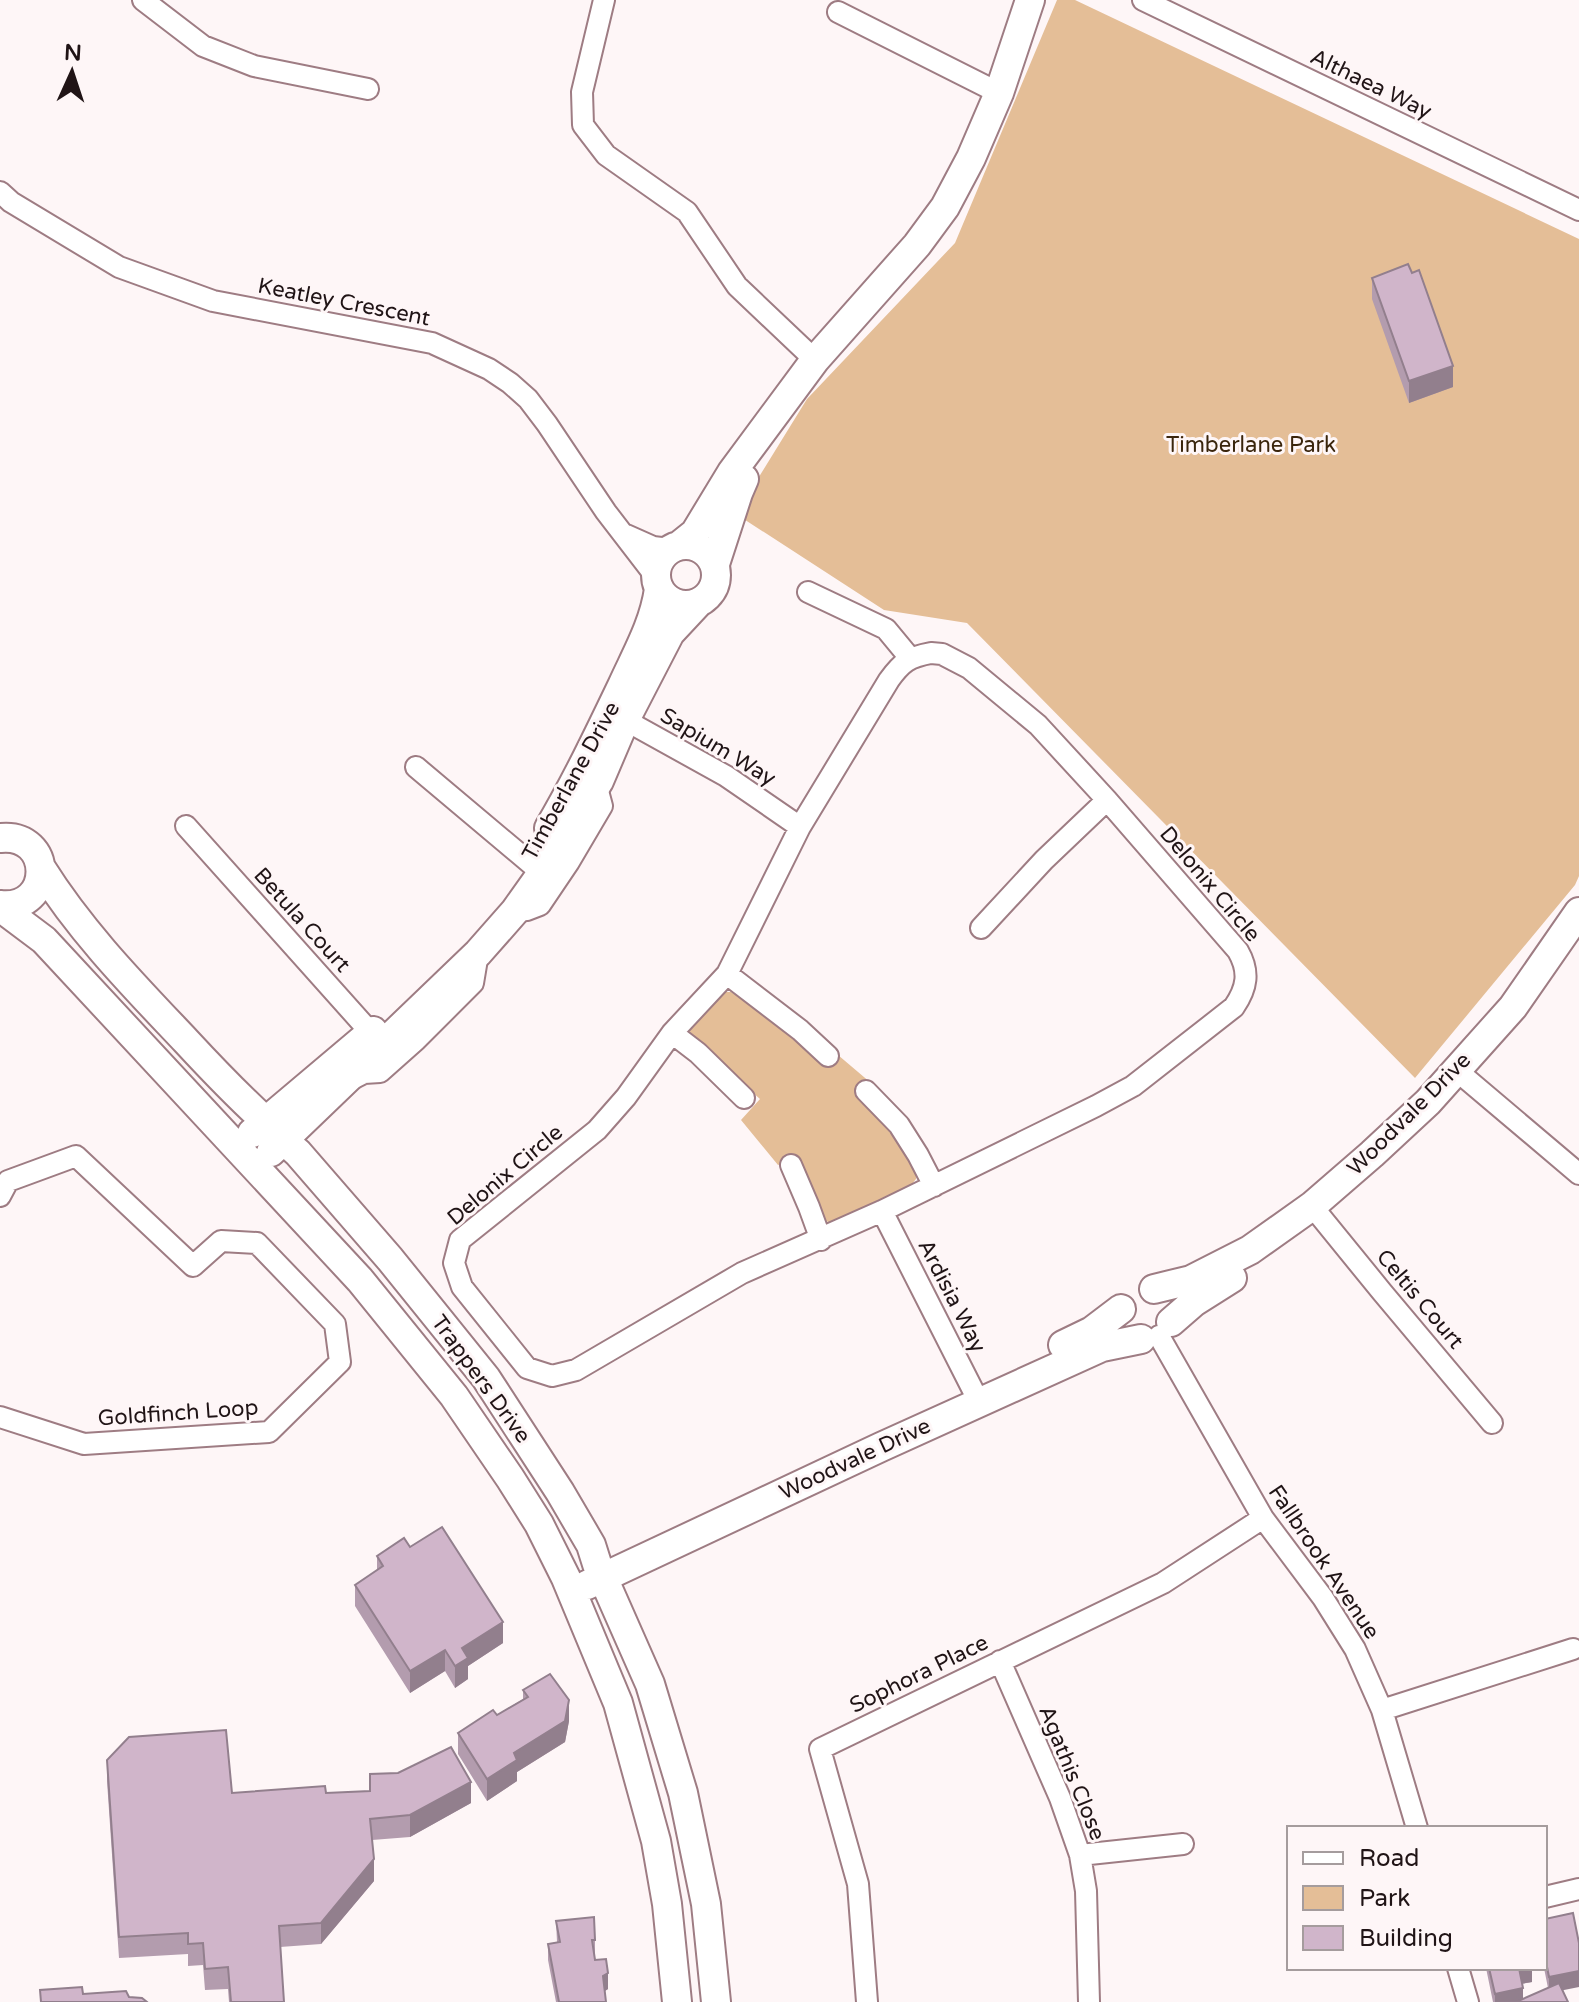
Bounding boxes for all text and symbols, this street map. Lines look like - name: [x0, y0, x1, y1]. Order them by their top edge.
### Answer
- north arrow: [32, 32, 112, 112]
- text: N: [63, 40, 82, 66]
- street label: Althaea Way: [1306, 43, 1436, 125]
- street label: Keatley Crescent: [256, 273, 432, 331]
- park label: Timberlane Park: [1166, 432, 1336, 458]
- street label: Timberlane Drive: [517, 697, 625, 865]
- street label: Sapium Way: [656, 702, 781, 792]
- street label: Delonix Circle: [1154, 821, 1266, 947]
- street label: Betula Court: [248, 862, 356, 978]
- street label: Woodvale Drive: [1342, 1047, 1476, 1181]
- street label: Delonix Circle: [442, 1119, 568, 1231]
- street label: Ardisia Way: [912, 1235, 992, 1357]
- street label: Celtis Court: [1371, 1244, 1469, 1354]
- street label: Trappers Drive: [426, 1310, 536, 1448]
- street label: Goldfinch Loop: [97, 1394, 259, 1432]
- street label: Woodvale Drive: [775, 1413, 935, 1505]
- street label: Fallbrook Avenue: [1263, 1480, 1385, 1644]
- street label: Sophora Place: [846, 1629, 992, 1719]
- street label: Agathis Close: [1033, 1702, 1111, 1844]
- legend: [1287, 1826, 1547, 1970]
- text: Road: [1359, 1844, 1419, 1873]
- text: Park: [1359, 1884, 1410, 1913]
- text: Building: [1359, 1924, 1453, 1953]

